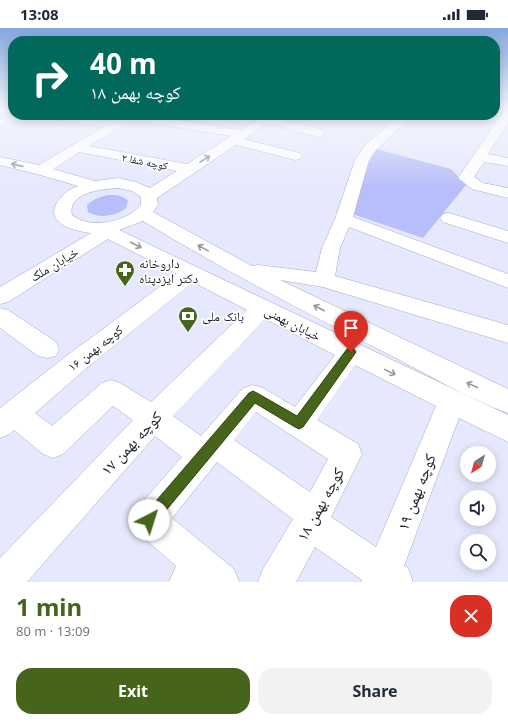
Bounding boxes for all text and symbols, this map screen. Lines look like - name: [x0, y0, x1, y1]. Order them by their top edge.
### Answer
- text: 13:08: [20, 4, 59, 24]
- text: 40 m: [90, 44, 157, 82]
- icon: right: [24, 52, 76, 104]
- text: کوچه بهمن ۱۸: [90, 80, 181, 104]
- street label: کوچه شفا ۲: [121, 149, 170, 173]
- one-way arrow: [199, 154, 210, 163]
- one-way arrow: [11, 160, 24, 168]
- one-way arrow: [129, 242, 141, 249]
- street label: خیابان ملک: [27, 243, 81, 285]
- one-way arrow: [197, 244, 209, 252]
- place label: داروخانه دکتر ایزدپناه: [139, 254, 198, 287]
- pharmacy icon: داروخانه دکتر ایزدپناه: [114, 259, 136, 287]
- street label: خیابان بهمنی: [262, 301, 324, 345]
- one-way arrow: [313, 304, 325, 311]
- bank icon: بانک ملی: [177, 305, 199, 333]
- place label: بانک ملی: [202, 307, 244, 325]
- pin: [334, 311, 368, 352]
- icon: arrive: [340, 317, 362, 339]
- street label: کوچه بهمن ۱۶: [64, 320, 127, 375]
- one-way arrow: [384, 368, 396, 376]
- one-way arrow: [467, 381, 479, 388]
- street label: کوچه بهمن ۱۷: [95, 406, 167, 480]
- north arrow: [460, 446, 496, 482]
- map controls: [460, 446, 496, 570]
- street label: کوچه بهمن ۱۹: [391, 450, 441, 534]
- street label: کوچه بهمن ۱۸: [291, 463, 349, 545]
- button: sound: [460, 490, 496, 526]
- position arrow: [128, 499, 170, 541]
- button: search: [460, 534, 496, 570]
- text: 1 min: [16, 590, 82, 623]
- button: close: [450, 595, 492, 637]
- text: 80 m · 13:09: [16, 622, 90, 640]
- button: Exit: [16, 668, 250, 714]
- button: Share: [258, 668, 492, 714]

